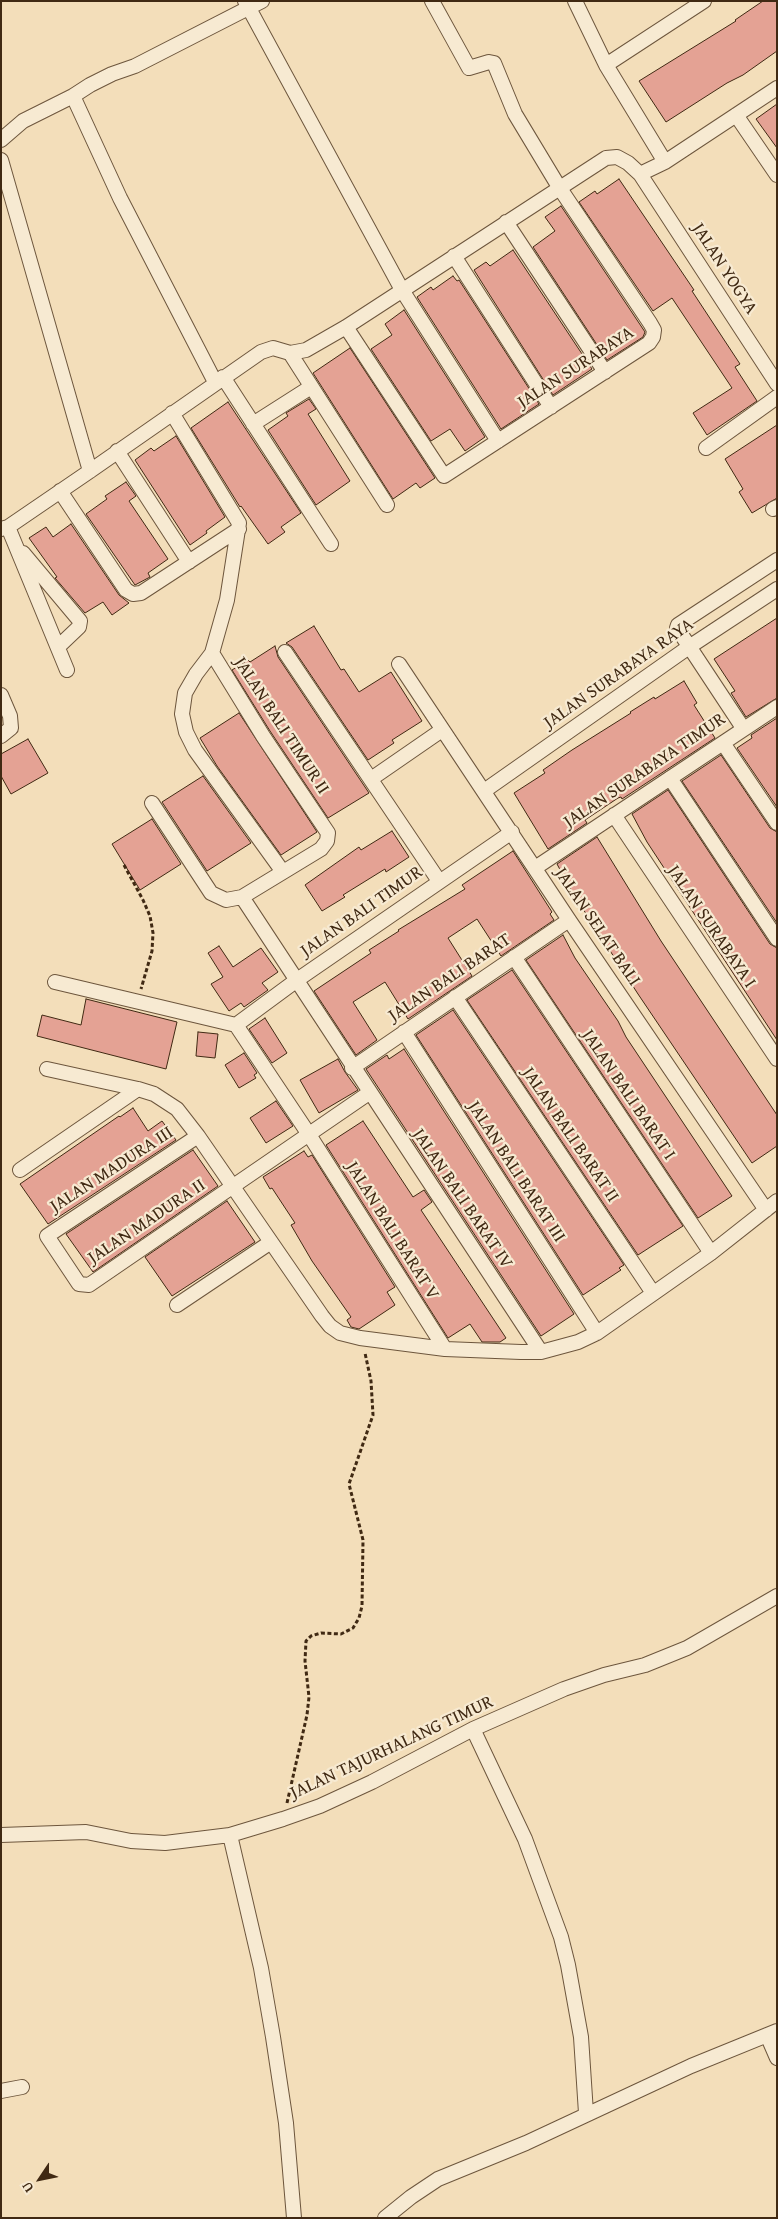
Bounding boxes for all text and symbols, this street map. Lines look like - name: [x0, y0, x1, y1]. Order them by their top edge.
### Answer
- street label: JALAN YOGYA: [687, 220, 761, 318]
- street label: JALAN SURABAYA: [514, 323, 638, 413]
- street label: JALAN SURABAYA RAYA: [540, 614, 698, 734]
- street label: JALAN BALI TIMUR II: [229, 653, 333, 799]
- street label: JALAN SURABAYA TIMUR: [560, 709, 730, 833]
- street label: JALAN BALI TIMUR: [297, 862, 427, 962]
- street label: JALAN SURABAYA I: [662, 862, 760, 992]
- street label: JALAN SELAT BALI: [549, 864, 645, 990]
- street label: JALAN BALI BARAT: [385, 929, 515, 1027]
- street label: JALAN BALI BARAT I: [576, 1026, 680, 1164]
- street label: JALAN BALI BARAT II: [517, 1063, 623, 1207]
- street label: JALAN BALI BARAT III: [462, 1098, 570, 1246]
- street label: JALAN MADURA III: [46, 1122, 178, 1218]
- street label: JALAN BALI BARAT IV: [407, 1125, 517, 1273]
- street label: JALAN BALI BARAT V: [341, 1158, 443, 1304]
- street label: JALAN MADURA II: [84, 1175, 210, 1269]
- street label: JALAN TAJURHALANG TIMUR: [287, 1691, 497, 1805]
- north arrow: [15, 2154, 65, 2204]
- text: U: [17, 2178, 38, 2197]

